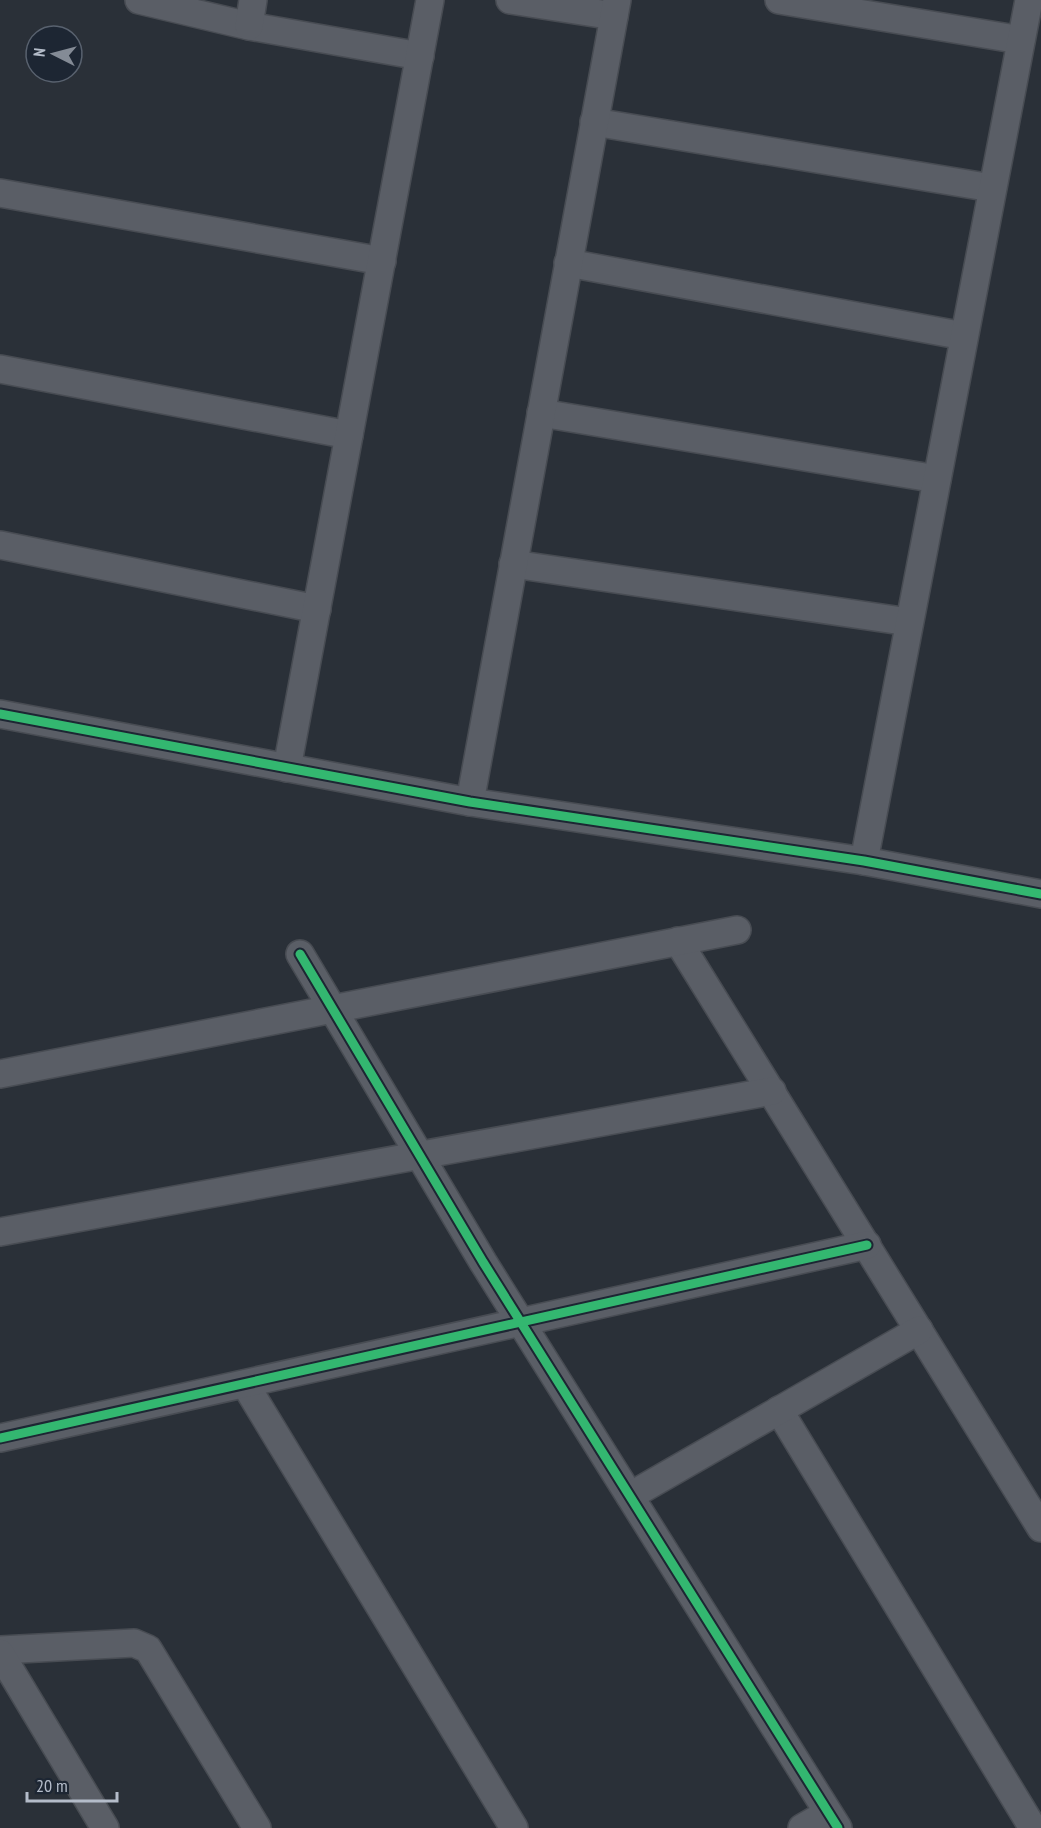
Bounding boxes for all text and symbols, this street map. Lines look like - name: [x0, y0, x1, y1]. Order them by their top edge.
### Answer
- north arrow: [24, 24, 84, 84]
- text: N: [29, 47, 49, 58]
- scale bar: [27, 1765, 117, 1803]
- text: 20 m: [36, 1774, 68, 1797]

